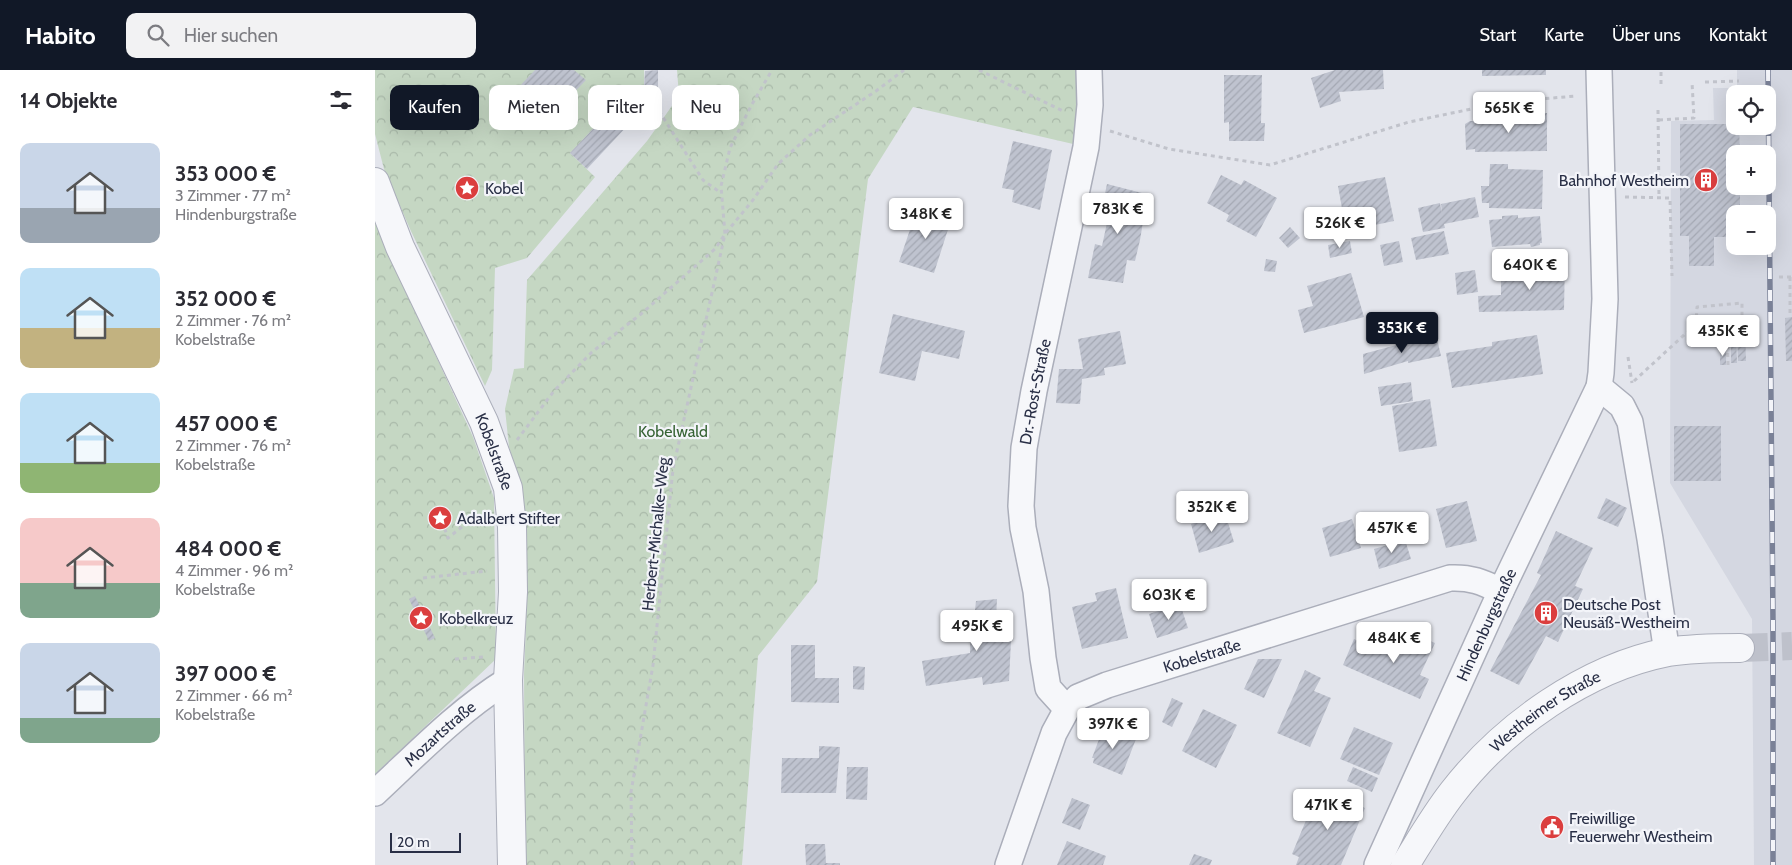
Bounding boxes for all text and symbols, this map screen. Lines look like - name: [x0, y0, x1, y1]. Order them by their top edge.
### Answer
- search box: [126, 13, 476, 58]
- text: Habito: [25, 21, 96, 50]
- icon: search: [144, 21, 172, 49]
- text: Hier suchen: [184, 24, 278, 47]
- text: Start: [1480, 24, 1516, 46]
- text: Karte: [1544, 24, 1584, 46]
- text: Über uns: [1612, 24, 1681, 46]
- text: Kontakt: [1709, 24, 1767, 46]
- chip: Kaufen: [390, 85, 479, 130]
- chip: Mieten: [489, 85, 578, 130]
- chip: Filter: [588, 85, 662, 130]
- chip: Neu: [672, 85, 739, 130]
- map controls: [1726, 85, 1776, 255]
- button: locate: [1726, 85, 1776, 135]
- icon: filters: [327, 86, 355, 114]
- text: 14 Objekte: [20, 88, 117, 113]
- pin: 565K €: [1468, 92, 1550, 134]
- text: 565K €: [1484, 98, 1534, 117]
- button: +: [1726, 145, 1776, 195]
- text: 353 000 €: [175, 161, 276, 186]
- icon: home: [60, 163, 120, 223]
- building icon: Bahnhof Westheim: [1693, 167, 1719, 193]
- place label: Bahnhof Westheim: [1559, 171, 1689, 190]
- place icon: Kobel: [454, 175, 480, 201]
- place label: Kobel: [485, 179, 523, 198]
- text: 3 Zimmer · 77 m²: [175, 186, 291, 205]
- pin: 783K €: [1077, 192, 1159, 235]
- pin: 348K €: [885, 198, 967, 240]
- text: 783K €: [1093, 199, 1143, 218]
- text: 348K €: [900, 204, 952, 223]
- text: Hindenburgstraße: [175, 205, 297, 224]
- button: −: [1726, 205, 1776, 255]
- pin: 526K €: [1299, 206, 1381, 249]
- text: 526K €: [1315, 213, 1365, 232]
- pin: 640K €: [1489, 248, 1571, 291]
- text: 640K €: [1503, 255, 1557, 274]
- text: 352 000 €: [175, 286, 276, 311]
- icon: home: [60, 288, 120, 348]
- text: 2 Zimmer · 76 m²: [175, 311, 291, 330]
- pin: 353K €: [1361, 312, 1443, 354]
- pin: 435K €: [1682, 314, 1764, 357]
- text: 353K €: [1377, 318, 1427, 337]
- text: 435K €: [1697, 321, 1749, 340]
- text: Kobelstraße: [175, 330, 255, 349]
- street label: Dr.-Rost-Straße: [1016, 337, 1055, 446]
- street label: Kobelstraße: [471, 410, 517, 492]
- text: 457 000 €: [175, 411, 277, 436]
- icon: home: [60, 413, 120, 473]
- park label: Kobelwald: [638, 422, 708, 441]
- text: 2 Zimmer · 76 m²: [175, 436, 291, 455]
- text: Kobelstraße: [175, 455, 255, 474]
- street label: Herbert-Michalke-Weg: [638, 455, 673, 612]
- pin: 352K €: [1171, 490, 1253, 533]
- text: 352K €: [1187, 497, 1237, 516]
- place icon: Adalbert Stifter: [427, 505, 453, 531]
- place label: Adalbert Stifter: [457, 509, 561, 528]
- pin: 457K €: [1351, 512, 1433, 554]
- text: 457K €: [1367, 518, 1417, 537]
- text: 484 000 €: [175, 536, 281, 561]
- icon: home: [60, 538, 120, 598]
- text: 4 Zimmer · 96 m²: [175, 561, 293, 580]
- street label: Hindenburgstraße: [1453, 565, 1520, 684]
- pin: 603K €: [1128, 578, 1210, 621]
- text: Kobelstraße: [175, 580, 255, 599]
- text: 603K €: [1143, 585, 1195, 604]
- place label: Deutsche Post Neusäß-Westheim: [1563, 595, 1690, 632]
- building icon: Deutsche Post Neusäß-Westheim: [1533, 600, 1559, 626]
- place icon: Kobelkreuz: [408, 605, 434, 631]
- place label: Kobelkreuz: [439, 609, 514, 628]
- pin: 495K €: [936, 610, 1018, 652]
- text: 495K €: [951, 616, 1003, 635]
- pin: 484K €: [1353, 622, 1435, 664]
- text: 484K €: [1367, 628, 1421, 647]
- street label: Kobelstraße: [1161, 635, 1243, 677]
- text: 397 000 €: [175, 661, 276, 686]
- icon: home: [60, 663, 120, 723]
- street label: Westheimer Straße: [1486, 667, 1603, 756]
- text: 2 Zimmer · 66 m²: [175, 686, 293, 705]
- street label: Mozartstraße: [400, 697, 480, 770]
- text: Kobelstraße: [175, 705, 255, 724]
- pin: 397K €: [1072, 708, 1154, 750]
- text: 397K €: [1088, 714, 1138, 733]
- pin: 471K €: [1287, 788, 1369, 831]
- text: 471K €: [1304, 795, 1352, 814]
- place label: Freiwillige Feuerwehr Westheim: [1569, 809, 1713, 846]
- public building icon: Freiwillige Feuerwehr Westheim: [1539, 814, 1565, 840]
- scale bar: [390, 830, 461, 853]
- text: 20 m: [397, 833, 430, 851]

